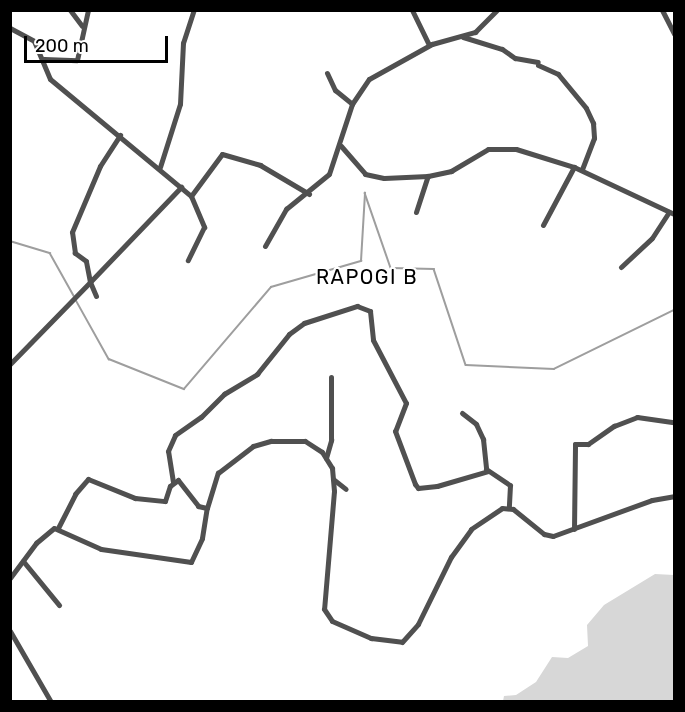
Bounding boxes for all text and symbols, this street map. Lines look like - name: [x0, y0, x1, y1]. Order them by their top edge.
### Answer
- scale bar: [27, 24, 171, 62]
- text: 200 m: [35, 35, 89, 57]
- district label: RAPOGI B: [316, 265, 418, 289]

